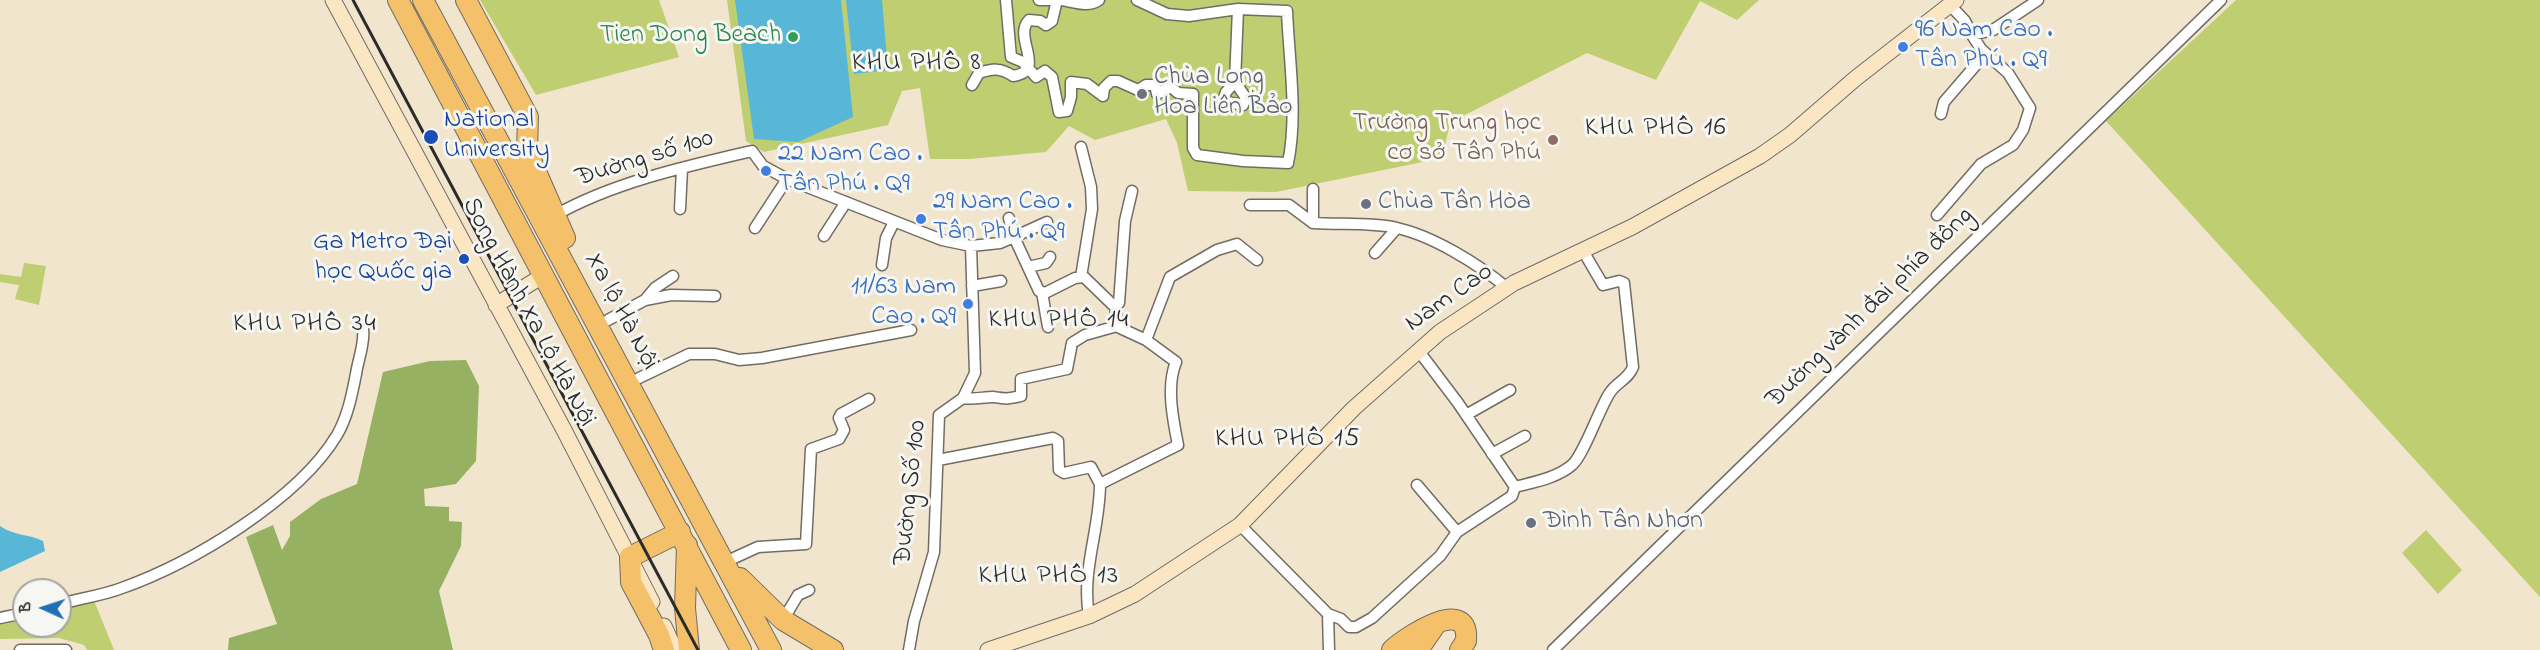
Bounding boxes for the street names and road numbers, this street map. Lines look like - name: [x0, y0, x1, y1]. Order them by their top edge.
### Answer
- street label: Đường số 100: [572, 124, 718, 196]
- street label: Song Hành Xa Lộ Hà Nội: [453, 193, 601, 433]
- street label: Đường vành đai phía đông: [1761, 202, 1981, 416]
- street label: Xa lộ Hà Nội: [576, 248, 664, 376]
- street label: Nam Cao: [1400, 258, 1500, 340]
- street label: Đường Số 100: [889, 419, 935, 567]

